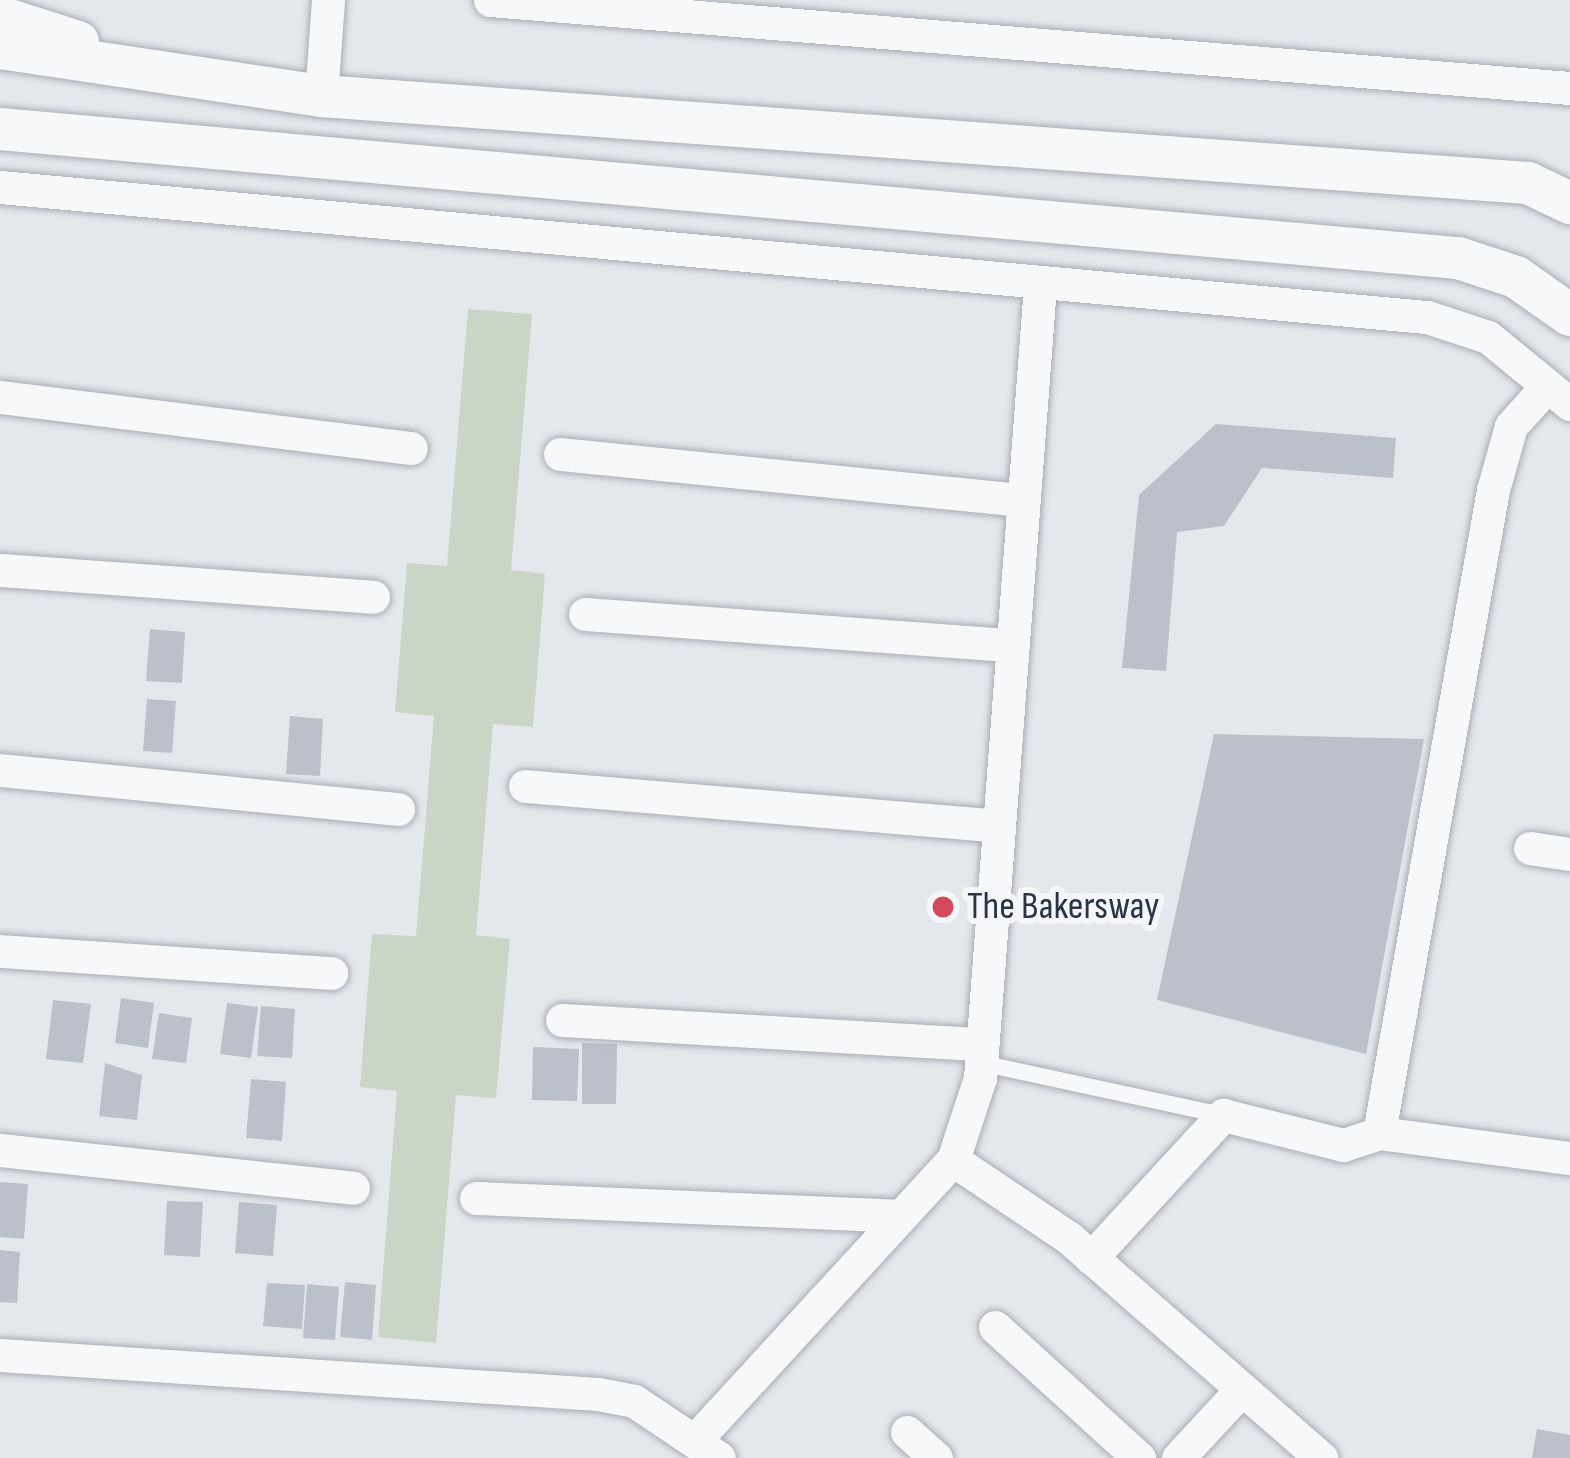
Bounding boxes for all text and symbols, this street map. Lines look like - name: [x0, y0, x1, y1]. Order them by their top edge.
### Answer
- place label: The Bakersway: [967, 884, 1159, 930]
- marker: The Bakersway: [930, 894, 956, 920]

